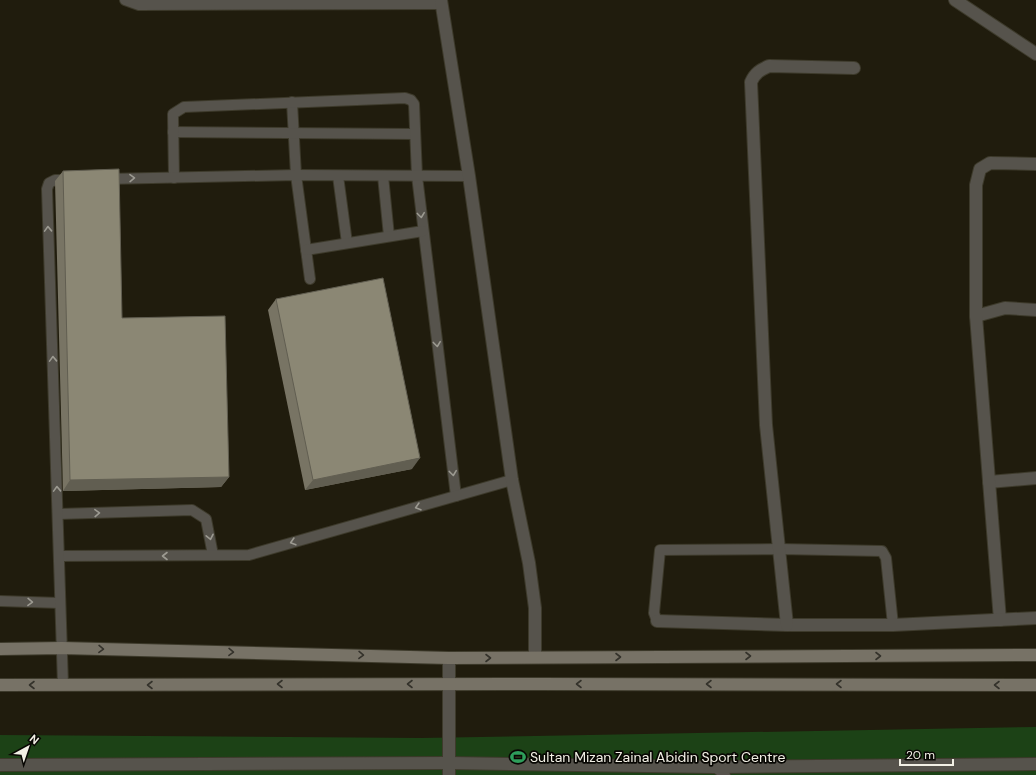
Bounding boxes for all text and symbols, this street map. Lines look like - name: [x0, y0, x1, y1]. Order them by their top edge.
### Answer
- one-way arrow: [129, 174, 135, 183]
- one-way arrow: [417, 212, 426, 218]
- one-way arrow: [44, 226, 53, 232]
- one-way arrow: [432, 341, 441, 347]
- one-way arrow: [48, 356, 57, 362]
- one-way arrow: [448, 470, 457, 476]
- one-way arrow: [53, 486, 61, 492]
- one-way arrow: [415, 502, 422, 511]
- one-way arrow: [94, 509, 100, 517]
- one-way arrow: [205, 534, 213, 540]
- one-way arrow: [290, 537, 297, 546]
- one-way arrow: [162, 552, 168, 560]
- one-way arrow: [27, 598, 33, 606]
- one-way arrow: [98, 645, 104, 653]
- one-way arrow: [228, 648, 234, 656]
- one-way arrow: [358, 651, 364, 660]
- one-way arrow: [745, 652, 751, 660]
- one-way arrow: [875, 652, 881, 660]
- one-way arrow: [615, 653, 621, 661]
- one-way arrow: [485, 654, 491, 662]
- one-way arrow: [277, 680, 283, 688]
- one-way arrow: [407, 680, 413, 688]
- one-way arrow: [576, 680, 582, 688]
- one-way arrow: [706, 680, 712, 688]
- one-way arrow: [836, 680, 842, 688]
- one-way arrow: [29, 681, 35, 689]
- one-way arrow: [147, 681, 153, 689]
- one-way arrow: [994, 681, 1000, 689]
- north arrow: [8, 727, 48, 767]
- text: N: [27, 731, 42, 747]
- scale bar: [900, 741, 953, 767]
- text: 20 m: [906, 747, 935, 763]
- sports icon: Sultan Mizan Zainal Abidin Sport Centre: [509, 748, 527, 766]
- place label: Sultan Mizan Zainal Abidin Sport Centre: [530, 748, 785, 766]

